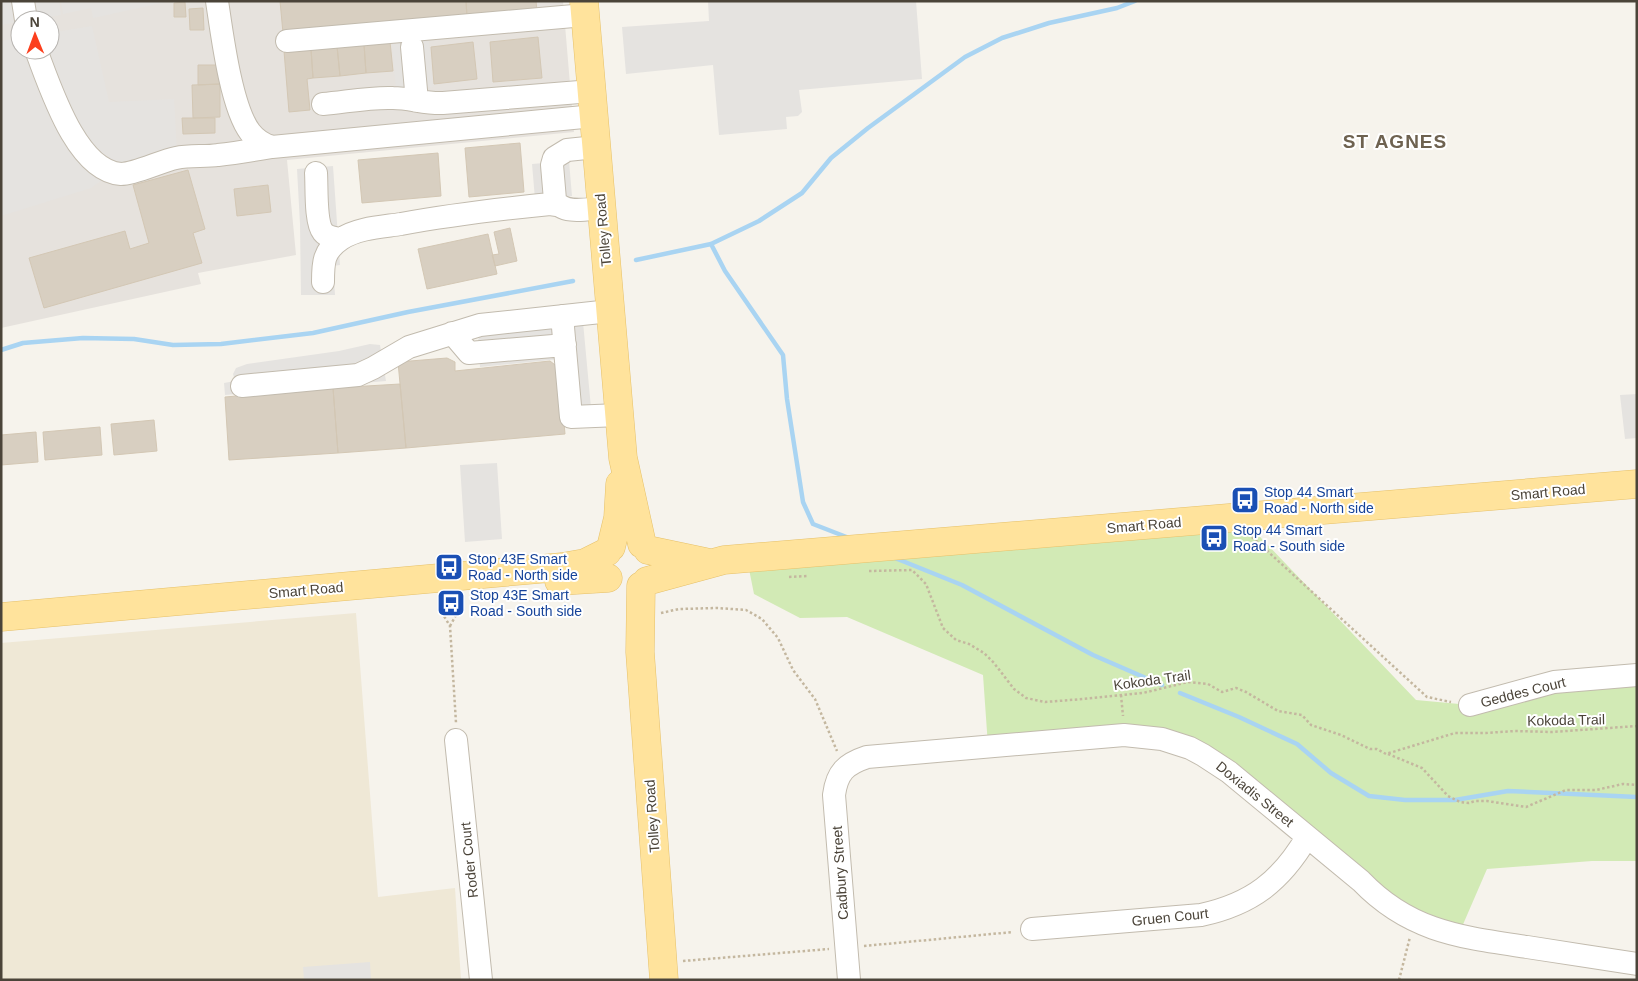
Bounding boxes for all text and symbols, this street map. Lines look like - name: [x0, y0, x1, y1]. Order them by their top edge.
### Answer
- north arrow: [10, 10, 60, 60]
- text: N: [30, 14, 40, 30]
- district label: ST AGNES: [1343, 131, 1447, 152]
- street label: Tolley Road: [592, 193, 614, 267]
- street label: Smart Road: [1510, 481, 1586, 503]
- place label: Stop 44 Smart Road - North side: [1264, 484, 1374, 516]
- bus stop icon: Stop 44 Smart Road - North side: [1230, 485, 1260, 515]
- street label: Smart Road: [1106, 514, 1182, 536]
- place label: Stop 44 Smart Road - South side: [1233, 522, 1345, 554]
- bus stop icon: Stop 44 Smart Road - South side: [1199, 523, 1229, 553]
- place label: Stop 43E Smart Road - North side: [468, 551, 578, 583]
- bus stop icon: Stop 43E Smart Road - North side: [434, 552, 464, 582]
- street label: Smart Road: [268, 579, 344, 601]
- place label: Stop 43E Smart Road - South side: [470, 587, 582, 619]
- bus stop icon: Stop 43E Smart Road - South side: [436, 588, 466, 618]
- street label: Kokoda Trail: [1112, 667, 1192, 693]
- street label: Geddes Court: [1479, 674, 1567, 710]
- street label: Kokoda Trail: [1527, 711, 1605, 729]
- street label: Doxiadis Street: [1213, 758, 1297, 830]
- street label: Tolley Road: [641, 779, 663, 853]
- street label: Roder Court: [457, 821, 481, 899]
- street label: Cadbury Street: [829, 825, 851, 921]
- street label: Gruen Court: [1131, 905, 1209, 929]

